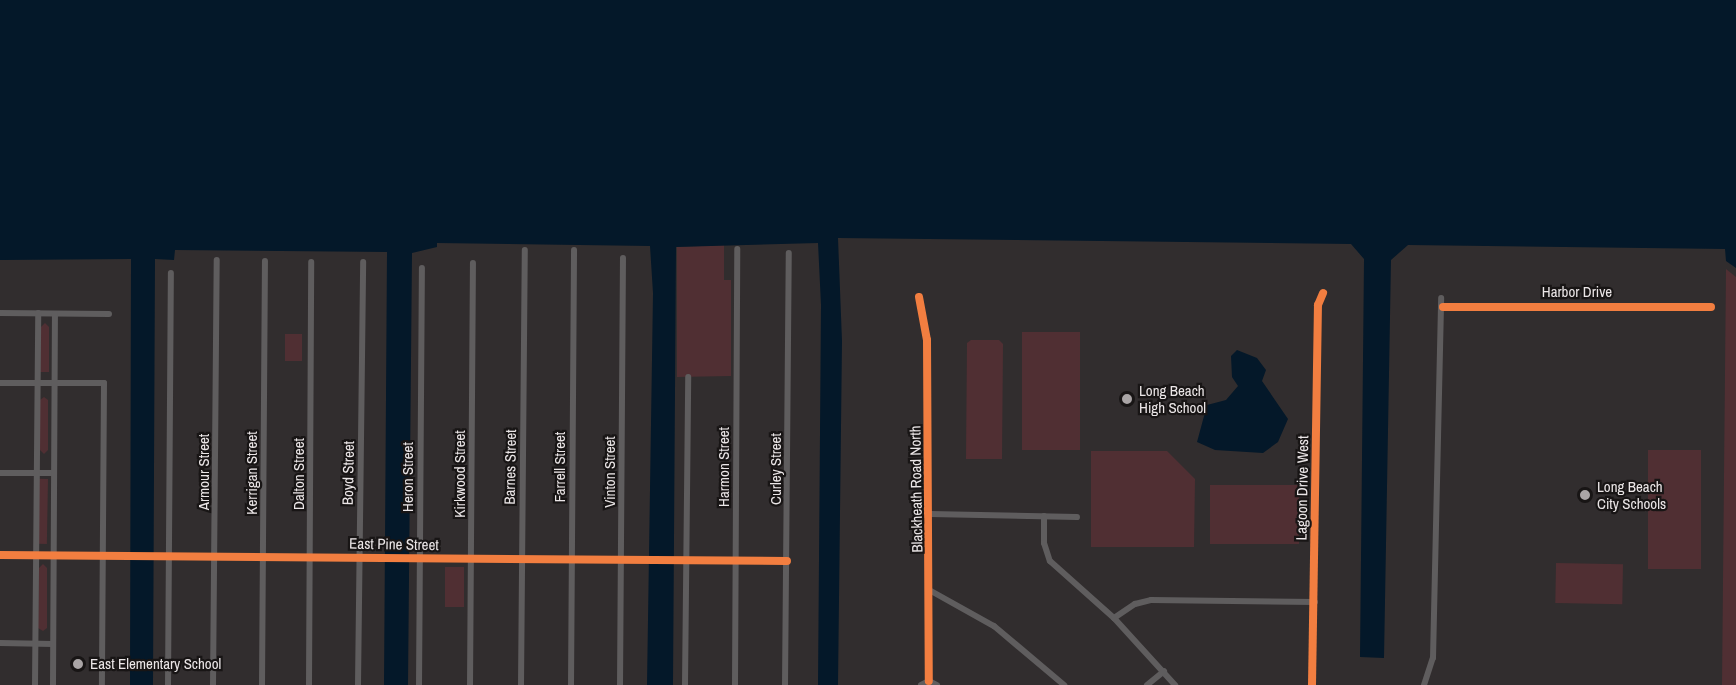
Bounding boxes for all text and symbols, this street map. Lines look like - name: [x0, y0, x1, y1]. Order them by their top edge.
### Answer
- street label: Harbor Drive: [1542, 283, 1612, 301]
- place label: Long Beach High School: [1139, 381, 1206, 416]
- marker: Long Beach High School: [1120, 392, 1134, 406]
- street label: Blackheath Road North: [906, 425, 926, 553]
- street label: Harmon Street: [715, 427, 733, 507]
- street label: Barnes Street: [500, 429, 520, 505]
- street label: Kirkwood Street: [451, 430, 469, 518]
- street label: Kerrigan Street: [243, 431, 261, 515]
- street label: Farrell Street: [551, 432, 569, 502]
- street label: Curley Street: [767, 433, 785, 505]
- street label: Armour Street: [195, 434, 213, 510]
- street label: Lagoon Drive West: [1292, 435, 1312, 541]
- street label: Vinton Street: [601, 436, 619, 508]
- street label: Dalton Street: [290, 438, 308, 510]
- street label: Boyd Street: [338, 441, 358, 505]
- street label: Heron Street: [399, 442, 417, 512]
- place label: Long Beach City Schools: [1597, 477, 1666, 512]
- marker: Long Beach City Schools: [1578, 488, 1592, 502]
- street label: East Pine Street: [349, 534, 439, 554]
- place label: East Elementary School: [90, 655, 221, 673]
- marker: East Elementary School: [71, 657, 85, 671]

